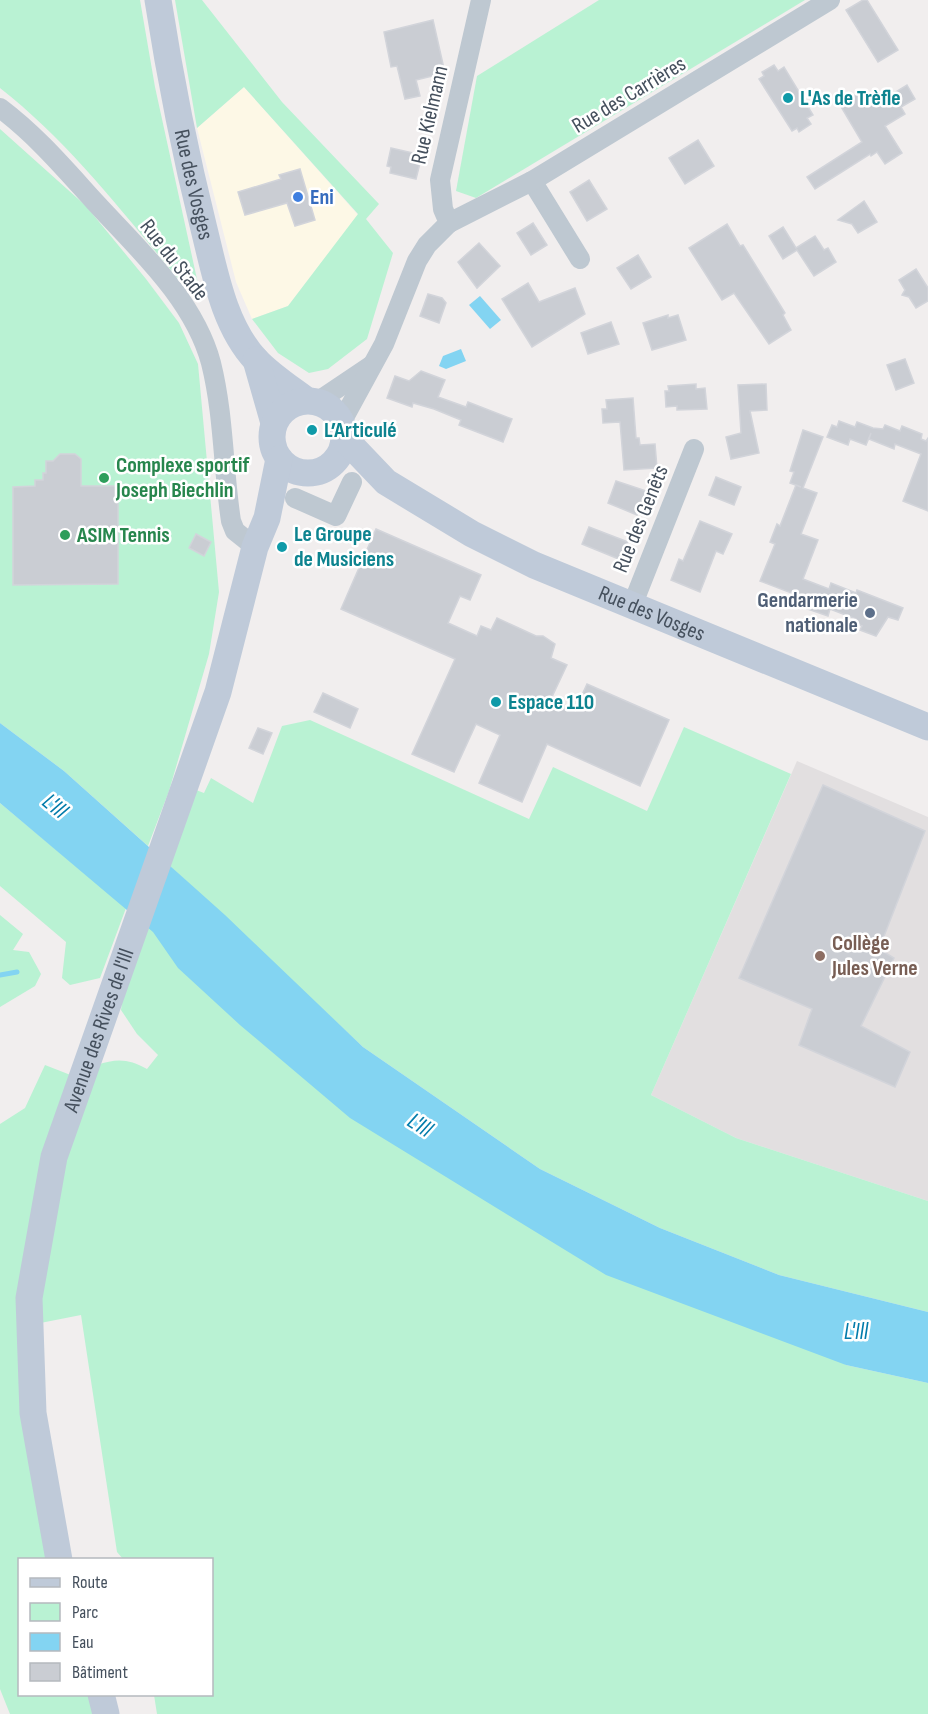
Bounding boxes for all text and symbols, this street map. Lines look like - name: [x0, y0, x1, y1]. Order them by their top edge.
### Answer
- street label: Rue des Carrières: [567, 50, 691, 140]
- street label: Rue Kielmann: [406, 63, 454, 167]
- place label: L'As de Trèfle: [800, 85, 901, 112]
- marker: L'As de Trèfle: [781, 91, 795, 105]
- street label: Rue des Vosges: [168, 127, 220, 243]
- place label: Eni: [310, 184, 334, 211]
- marker: Eni: [291, 190, 305, 204]
- street label: Rue du Stade: [134, 214, 214, 306]
- place label: L’Articulé: [324, 417, 397, 444]
- marker: L’Articulé: [305, 423, 319, 437]
- place label: Complexe sportif Joseph Biechlin: [115, 452, 250, 504]
- street label: Rue des Genêts: [607, 461, 675, 577]
- marker: Complexe sportif Joseph Biechlin: [97, 471, 111, 485]
- place label: Le Groupe de Musiciens: [294, 521, 394, 573]
- place label: ASIM Tennis: [76, 522, 170, 549]
- marker: ASIM Tennis: [58, 528, 72, 542]
- marker: Le Groupe de Musiciens: [275, 540, 289, 554]
- street label: Rue des Vosges: [594, 579, 709, 647]
- place label: Gendarmerie nationale: [757, 587, 858, 639]
- marker: Gendarmerie nationale: [863, 606, 877, 620]
- place label: Espace 110: [508, 689, 594, 716]
- marker: Espace 110: [489, 695, 503, 709]
- water label: L'Ill: [36, 787, 74, 825]
- place label: Collège Jules Verne: [831, 930, 918, 982]
- street label: Avenue des Rives de l'Ill: [57, 945, 140, 1116]
- marker: Collège Jules Verne: [813, 949, 827, 963]
- water label: L'Ill: [402, 1106, 439, 1144]
- water label: L'Ill: [844, 1317, 869, 1346]
- legend: [18, 1558, 213, 1696]
- text: Route: [72, 1572, 108, 1593]
- text: Parc: [72, 1602, 98, 1623]
- text: Eau: [72, 1632, 94, 1653]
- text: Bâtiment: [72, 1662, 128, 1683]

